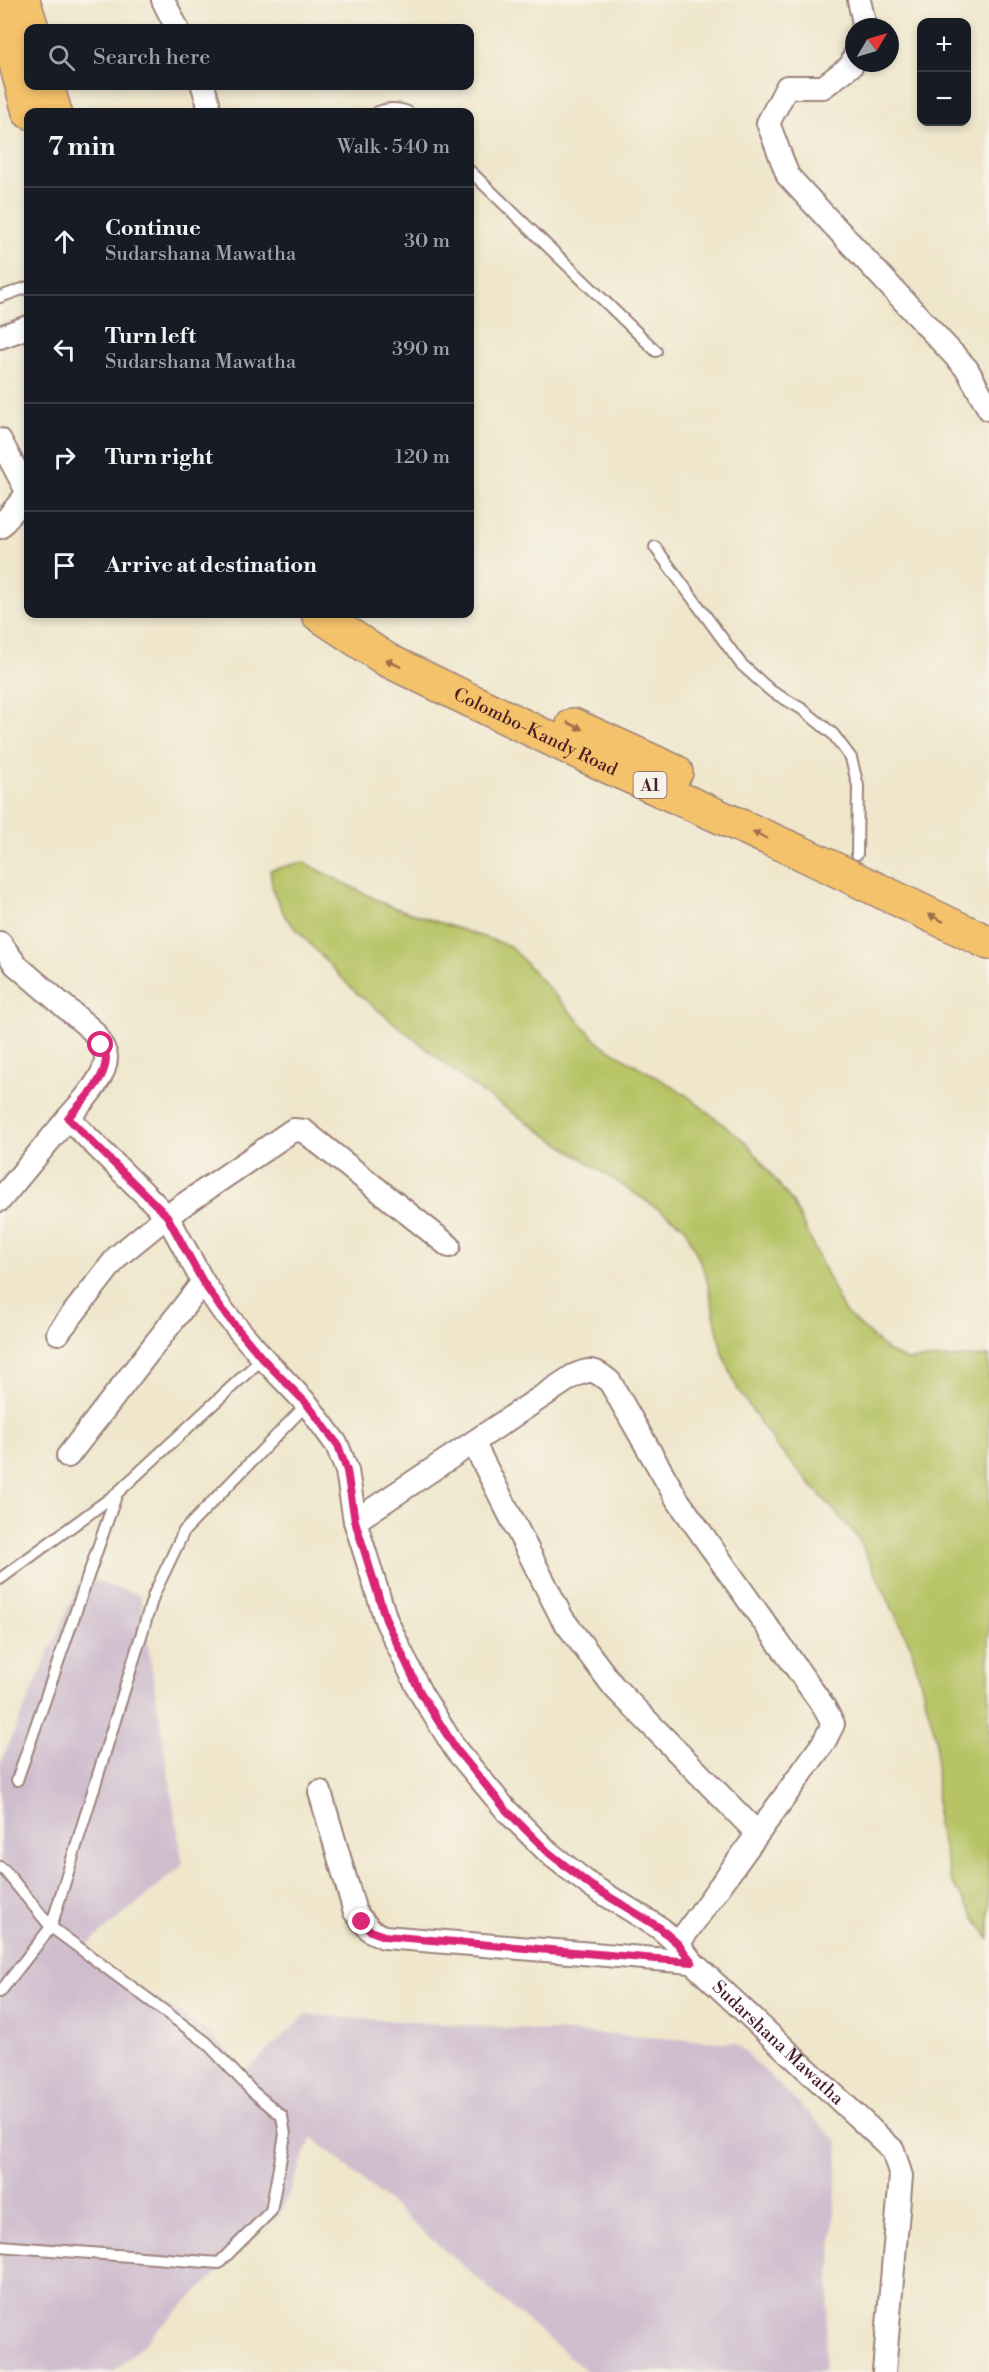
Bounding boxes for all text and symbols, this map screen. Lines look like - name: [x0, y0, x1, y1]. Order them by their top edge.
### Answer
- north arrow: [845, 18, 899, 72]
- map controls: [917, 18, 971, 126]
- button: +: [917, 18, 971, 72]
- search box: [24, 24, 474, 90]
- icon: search: [45, 41, 78, 74]
- text: Search here: [93, 44, 210, 71]
- button: −: [917, 72, 971, 126]
- text: 7 min: [48, 131, 115, 163]
- text: Walk · 540 m: [337, 135, 450, 160]
- text: Continue: [105, 215, 201, 242]
- icon: ahead: [48, 225, 81, 258]
- text: 30 m: [404, 229, 450, 254]
- text: Sudarshana Mawatha: [105, 242, 296, 267]
- text: Turn left: [105, 323, 196, 350]
- icon: left: [48, 333, 81, 366]
- text: 390 m: [392, 337, 450, 362]
- text: Sudarshana Mawatha: [105, 350, 296, 375]
- icon: right: [48, 441, 81, 474]
- text: Turn right: [105, 444, 213, 471]
- text: 120 m: [395, 445, 450, 470]
- icon: arrive: [48, 549, 81, 582]
- text: Arrive at destination: [105, 552, 317, 579]
- one-way arrow: [385, 658, 402, 668]
- street label: Colombo-Kandy Road: [450, 683, 622, 782]
- one-way arrow: [567, 721, 585, 731]
- road number: A1: [634, 772, 666, 798]
- one-way arrow: [751, 829, 769, 839]
- one-way arrow: [928, 913, 945, 923]
- route start: [87, 1031, 113, 1057]
- route end: [348, 1908, 374, 1934]
- street label: Sudarshana Mawatha: [707, 1976, 849, 2111]

